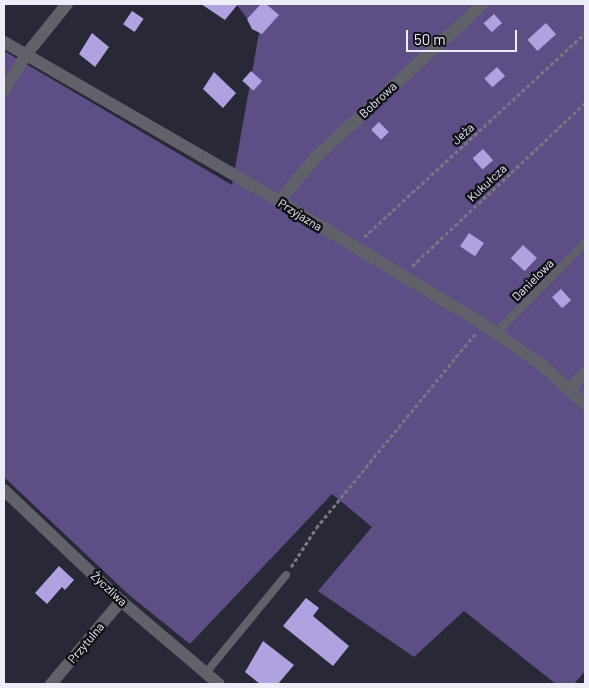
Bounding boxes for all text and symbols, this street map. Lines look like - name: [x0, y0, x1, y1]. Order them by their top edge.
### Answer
- scale bar: [409, 20, 520, 52]
- text: 50 m: [414, 30, 446, 48]
- street label: Bobrowa: [356, 79, 400, 121]
- street label: Jeża: [449, 120, 477, 148]
- street label: Kukułcza: [465, 161, 509, 205]
- street label: Przyjazna: [275, 196, 325, 234]
- street label: Danielowa: [509, 256, 557, 304]
- street label: Życzliwa: [88, 569, 130, 609]
- street label: Przytulna: [65, 620, 107, 666]

